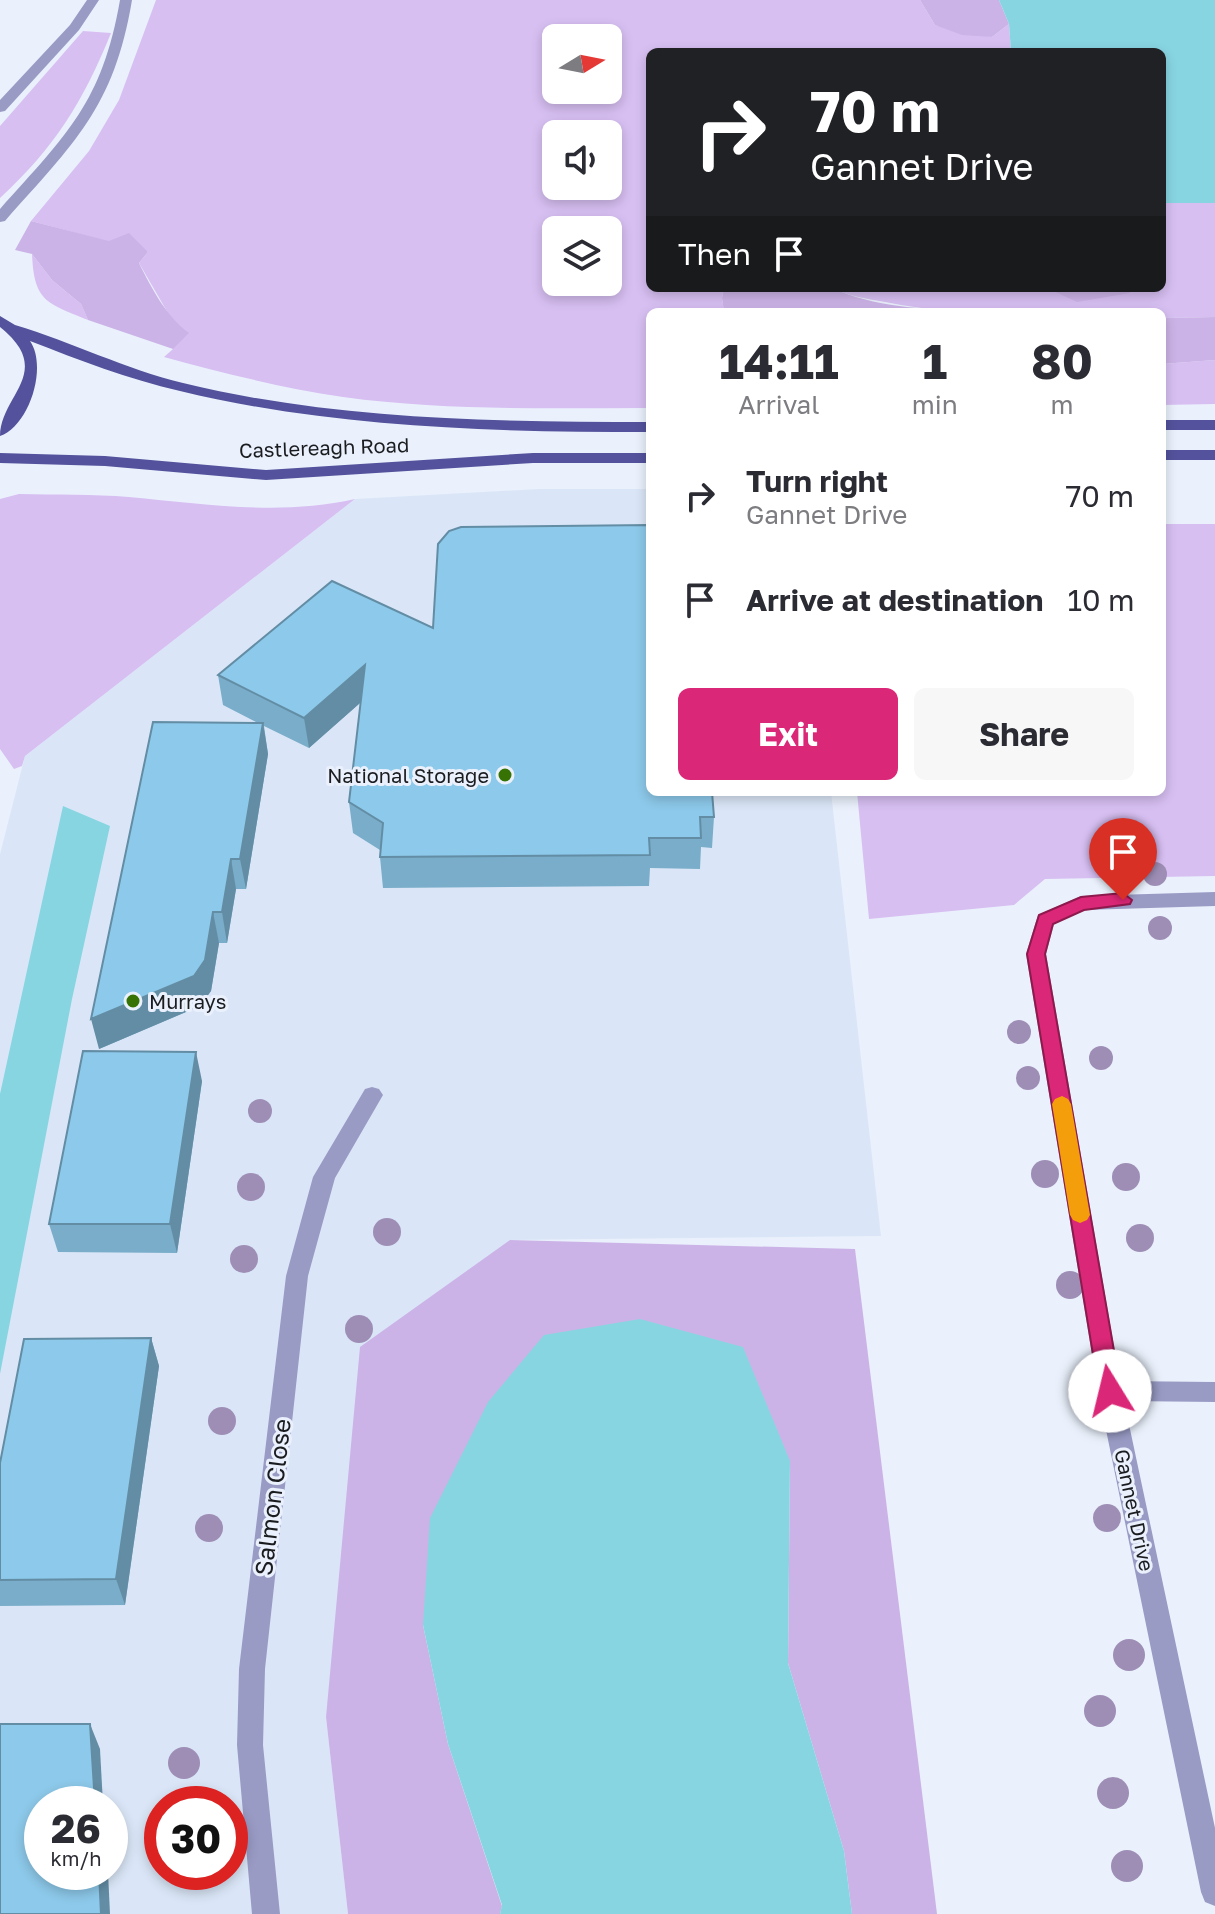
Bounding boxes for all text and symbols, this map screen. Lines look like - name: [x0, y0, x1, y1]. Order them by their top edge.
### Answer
- north arrow: [542, 24, 622, 104]
- map controls: [542, 24, 622, 296]
- text: 70 m: [810, 77, 940, 144]
- icon: right: [678, 80, 782, 184]
- button: sound: [542, 120, 622, 200]
- text: Gannet Drive: [810, 145, 1034, 188]
- button: layers: [542, 216, 622, 296]
- icon: arrive: [767, 232, 811, 276]
- text: Then: [678, 236, 751, 272]
- text: 14:11: [719, 332, 839, 390]
- text: 1: [922, 332, 947, 390]
- text: 80: [1031, 332, 1093, 390]
- text: Arrival: [738, 389, 820, 420]
- text: min: [912, 389, 958, 420]
- text: m: [1050, 389, 1073, 420]
- street label: Castlereagh Road: [238, 432, 410, 462]
- text: Turn right: [746, 463, 888, 499]
- icon: right: [678, 474, 722, 518]
- text: 70 m: [1065, 478, 1134, 514]
- text: Gannet Drive: [746, 499, 907, 530]
- icon: arrive: [678, 578, 722, 622]
- text: Arrive at destination: [746, 582, 1043, 618]
- text: 10 m: [1067, 582, 1135, 618]
- button: Exit: [678, 688, 898, 780]
- button: Share: [914, 688, 1134, 780]
- place label: National Storage: [327, 763, 489, 787]
- marker: National Storage: [496, 766, 514, 784]
- pin: [1089, 818, 1157, 900]
- icon: arrive: [1101, 830, 1145, 874]
- place label: Murrays: [149, 989, 226, 1013]
- marker: Murrays: [124, 992, 142, 1010]
- position arrow: [1068, 1349, 1152, 1433]
- street label: Salmon Close: [248, 1417, 296, 1577]
- street label: Gannet Drive: [1110, 1447, 1160, 1573]
- speed limit sign: 30: [144, 1786, 248, 1890]
- text: 26: [51, 1804, 101, 1852]
- text: km/h: [51, 1846, 101, 1870]

